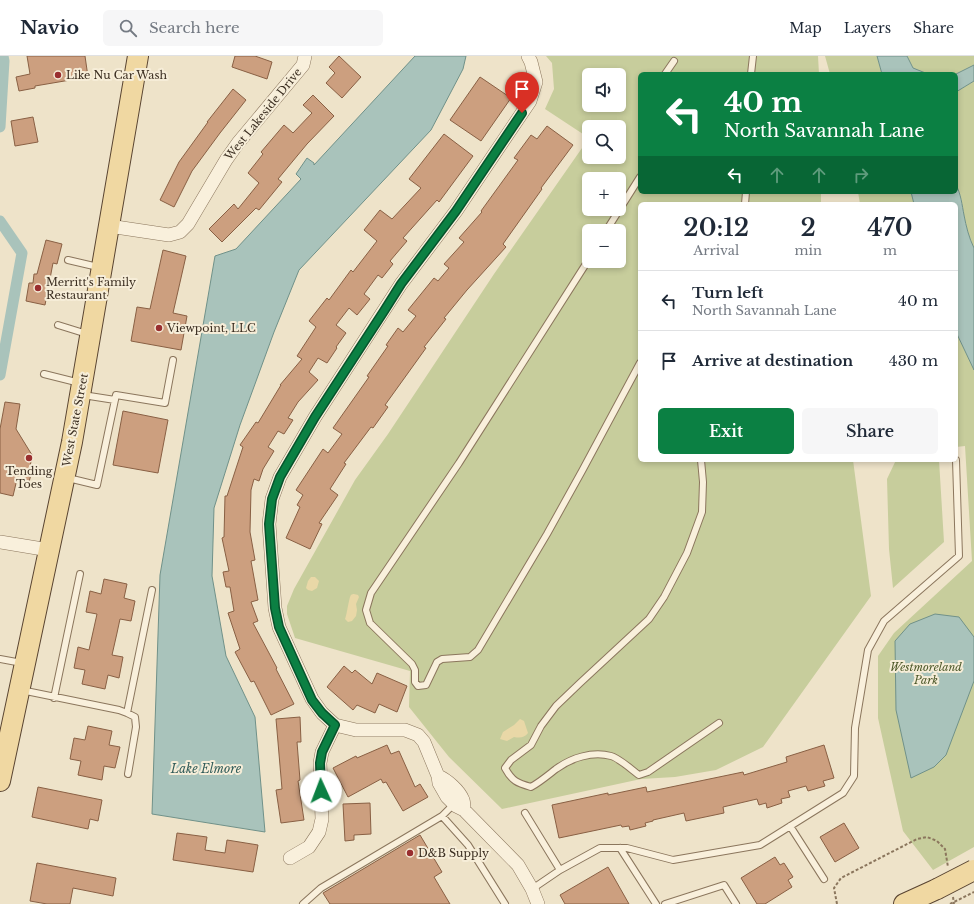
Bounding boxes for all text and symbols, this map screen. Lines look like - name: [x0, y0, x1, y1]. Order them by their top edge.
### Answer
- search box: [103, 10, 383, 46]
- text: Navio: [20, 16, 79, 39]
- icon: search: [117, 17, 139, 39]
- text: Search here: [149, 18, 240, 37]
- text: Map: [789, 19, 822, 37]
- text: Layers: [844, 19, 891, 37]
- text: Share: [913, 19, 954, 37]
- street label: West Lakeside Drive: [221, 65, 304, 164]
- place label: Like Nu Car Wash: [66, 68, 167, 82]
- map controls: [582, 68, 626, 268]
- button: sound: [582, 68, 626, 112]
- marker: Like Nu Car Wash: [53, 70, 63, 80]
- pin: [505, 72, 539, 113]
- icon: arrive: [511, 78, 533, 100]
- text: 40 m: [724, 85, 802, 120]
- icon: left: [658, 88, 710, 140]
- button: search: [582, 120, 626, 164]
- text: North Savannah Lane: [724, 120, 924, 142]
- icon: left: [724, 164, 746, 186]
- icon: ahead: [766, 164, 788, 186]
- icon: ahead: [808, 164, 830, 186]
- icon: right: [850, 164, 872, 186]
- button: +: [582, 172, 626, 216]
- text: 20:12: [683, 213, 749, 242]
- text: 2: [801, 213, 816, 242]
- text: 470: [867, 213, 913, 242]
- button: −: [582, 224, 626, 268]
- text: Arrival: [693, 242, 739, 259]
- text: min: [795, 242, 822, 259]
- text: m: [883, 242, 897, 259]
- place label: Merritt's Family Restaurant: [46, 275, 136, 302]
- marker: Merritt's Family Restaurant: [33, 283, 43, 293]
- text: Turn left: [692, 283, 763, 302]
- icon: left: [658, 290, 680, 312]
- text: 40 m: [898, 291, 938, 310]
- text: North Savannah Lane: [692, 302, 837, 319]
- place label: Viewpoint, LLC: [166, 321, 256, 335]
- marker: Viewpoint, LLC: [154, 323, 164, 333]
- icon: arrive: [658, 350, 680, 372]
- text: Arrive at destination: [692, 351, 853, 370]
- text: 430 m: [889, 351, 938, 370]
- street label: West State Street: [59, 371, 91, 469]
- button: Exit: [658, 408, 794, 454]
- button: Share: [802, 408, 938, 454]
- marker: Tending Toes: [24, 453, 34, 463]
- place label: Tending Toes: [6, 464, 53, 491]
- park label: Westmoreland Park: [890, 660, 962, 687]
- water label: Lake Elmore: [170, 761, 242, 776]
- position arrow: [300, 770, 342, 812]
- place label: D&B Supply: [418, 846, 489, 860]
- marker: D&B Supply: [405, 848, 415, 858]

